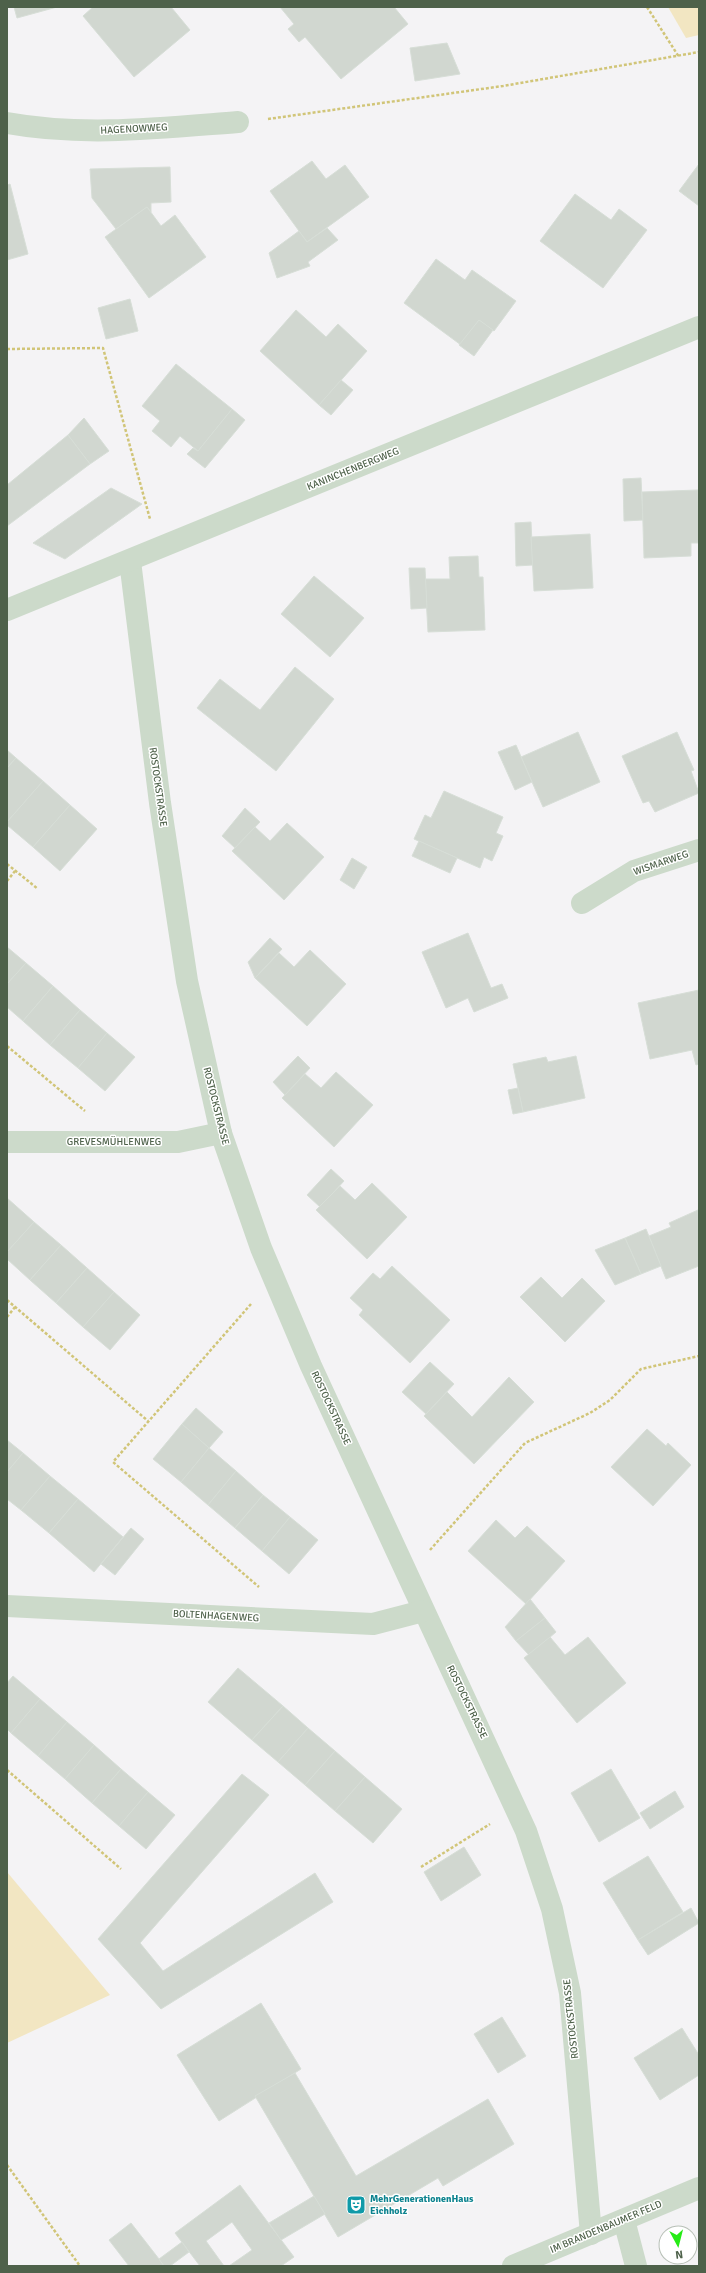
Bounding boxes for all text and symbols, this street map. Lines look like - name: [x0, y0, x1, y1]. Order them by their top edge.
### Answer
- street label: HAGENOWWEG: [100, 121, 168, 137]
- street label: KANINCHENBERGWEG: [305, 445, 401, 493]
- street label: ROSTOCKSTRASSE: [146, 747, 170, 828]
- street label: WISMARWEG: [632, 848, 690, 878]
- street label: ROSTOCKSTRASSE: [200, 1066, 232, 1147]
- street label: GREVESMÜHLENWEG: [67, 1136, 161, 1148]
- street label: ROSTOCKSTRASSE: [309, 1369, 353, 1447]
- street label: BOLTENHAGENWEG: [173, 1608, 259, 1624]
- street label: ROSTOCKSTRASSE: [444, 1663, 490, 1741]
- street label: ROSTOCKSTRASSE: [561, 1978, 581, 2059]
- place label: MehrGenerationenHaus Eichholz: [370, 2193, 474, 2217]
- theatre icon: MehrGenerationenHaus Eichholz: [345, 2194, 367, 2216]
- street label: IM BRANDENBAUMER FELD: [548, 2198, 664, 2256]
- north arrow: [658, 2225, 698, 2265]
- text: N: [675, 2248, 684, 2261]

